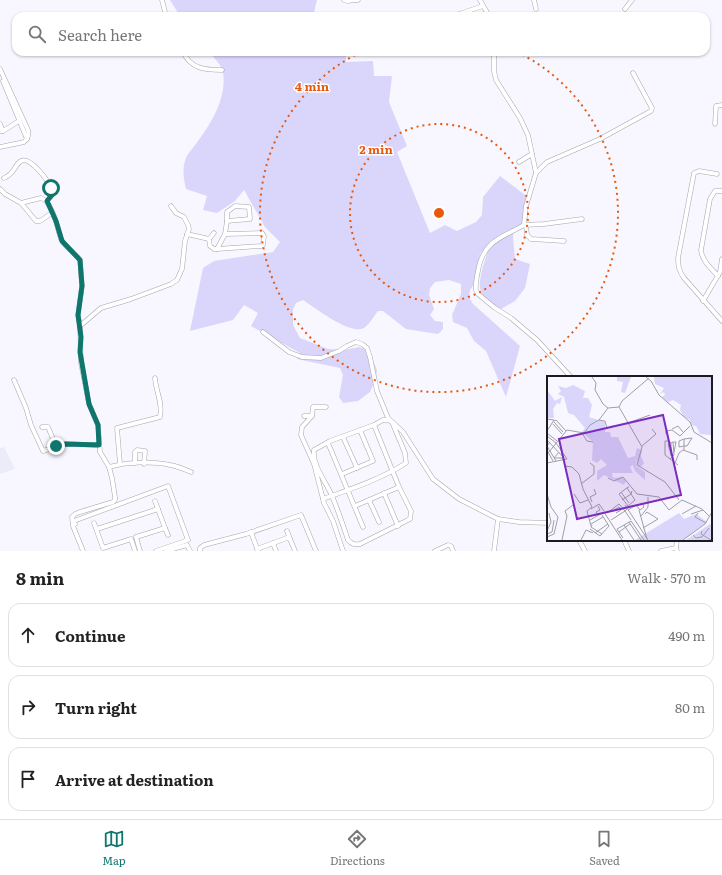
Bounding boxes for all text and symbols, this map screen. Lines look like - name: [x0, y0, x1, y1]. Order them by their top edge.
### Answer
- search box: [12, 12, 710, 56]
- icon: search: [26, 23, 48, 45]
- text: Search here: [58, 23, 142, 46]
- text: 4 min: [295, 77, 330, 95]
- text: 2 min: [359, 140, 393, 158]
- route start: [42, 179, 60, 197]
- centre of rings: [432, 206, 446, 220]
- inset map: [547, 376, 712, 541]
- route end: [47, 437, 65, 455]
- text: 8 min: [16, 565, 64, 590]
- text: Walk · 570 m: [627, 568, 706, 587]
- icon: ahead: [17, 624, 39, 646]
- text: Continue: [55, 624, 125, 647]
- text: 490 m: [668, 626, 705, 645]
- icon: right: [17, 696, 39, 718]
- text: Turn right: [55, 696, 137, 719]
- text: 80 m: [675, 698, 705, 717]
- icon: arrive: [17, 768, 39, 790]
- text: Arrive at destination: [55, 768, 214, 791]
- tab: Map: [102, 828, 126, 868]
- tab: Directions: [330, 828, 385, 868]
- tab: Saved: [589, 828, 620, 868]

